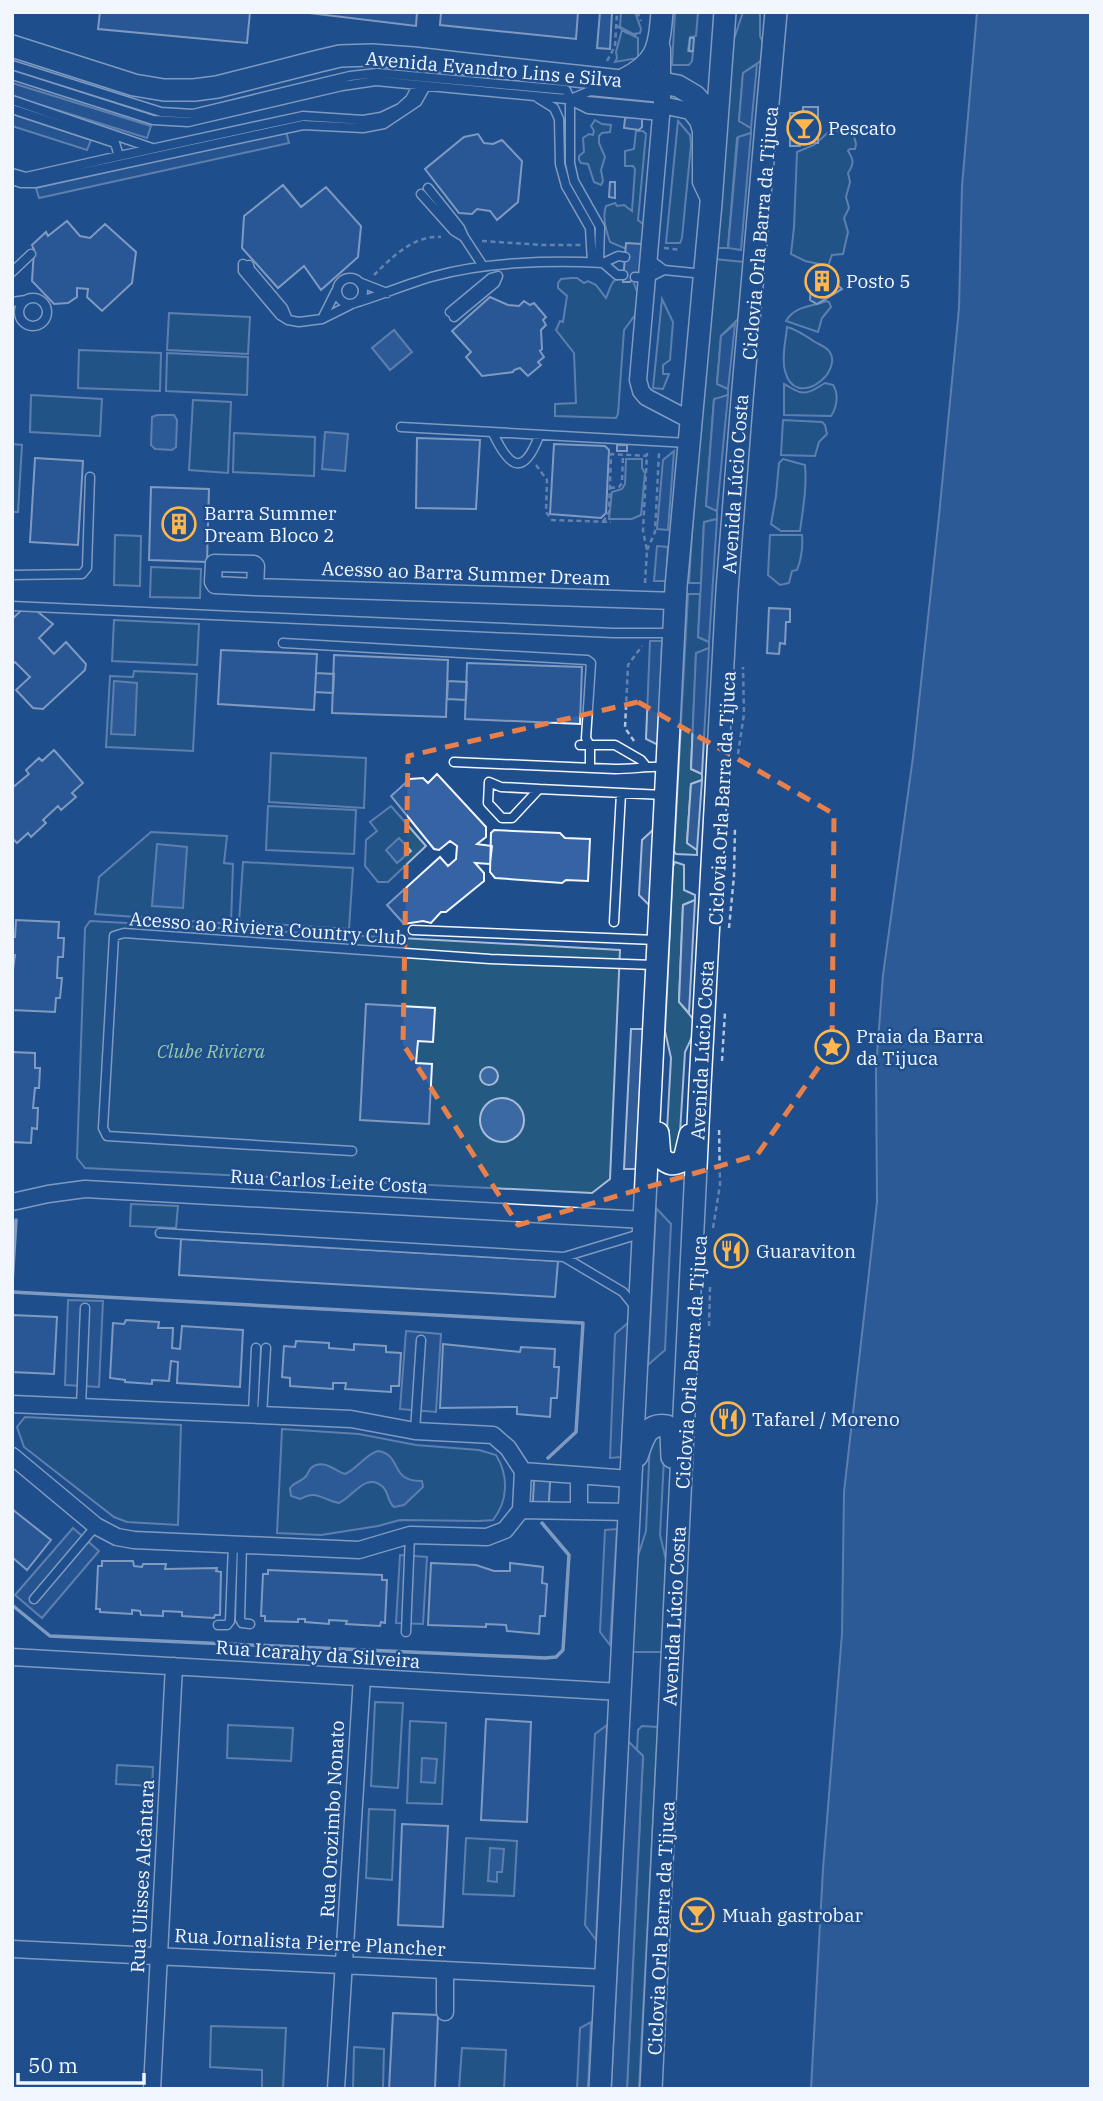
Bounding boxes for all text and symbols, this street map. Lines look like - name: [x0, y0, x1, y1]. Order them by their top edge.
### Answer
- street label: Avenida Evandro Lins e Silva: [365, 46, 623, 92]
- street label: Ciclovia Orla Barra da Tijuca: [737, 105, 783, 361]
- bar icon: Pescato: [785, 109, 823, 147]
- place label: Pescato: [828, 116, 896, 140]
- building icon: Posto 5: [803, 262, 841, 300]
- place label: Posto 5: [846, 269, 911, 293]
- street label: Avenida Lúcio Costa: [717, 393, 753, 575]
- place label: Barra Summer Dream Bloco 2: [204, 501, 337, 547]
- building icon: Barra Summer Dream Bloco 2: [160, 505, 198, 543]
- street label: Acesso ao Barra Summer Dream: [321, 556, 611, 590]
- street label: Ciclovia Orla Barra da Tijuca: [703, 670, 741, 926]
- street label: Acesso ao Riviera Country Club: [128, 906, 408, 950]
- street label: Avenida Lúcio Costa: [685, 959, 719, 1141]
- place label: Praia da Barra da Tijuca: [856, 1024, 984, 1070]
- place icon: Praia da Barra da Tijuca: [813, 1028, 851, 1066]
- park label: Clube Riviera: [157, 1039, 266, 1063]
- street label: Rua Carlos Leite Costa: [229, 1164, 429, 1198]
- restaurant icon: Guaraviton: [712, 1232, 750, 1270]
- street label: Ciclovia Orla Barra da Tijuca: [670, 1234, 712, 1490]
- place label: Guaraviton: [756, 1239, 856, 1263]
- restaurant icon: Tafarel / Moreno: [709, 1400, 747, 1438]
- place label: Tafarel / Moreno: [752, 1407, 900, 1431]
- street label: Avenida Lúcio Costa: [657, 1525, 691, 1707]
- street label: Rua Icarahy da Silveira: [215, 1635, 421, 1673]
- street label: Rua Orozimbo Nonato: [315, 1720, 349, 1918]
- street label: Rua Ulisses Alcântara: [125, 1779, 159, 1973]
- street label: Ciclovia Orla Barra da Tijuca: [642, 1800, 680, 2056]
- bar icon: Muah gastrobar: [678, 1896, 716, 1934]
- place label: Muah gastrobar: [722, 1903, 864, 1927]
- street label: Rua Jornalista Pierre Plancher: [174, 1923, 447, 1961]
- scale bar: [18, 2042, 144, 2086]
- text: 50 m: [28, 2051, 78, 2079]

